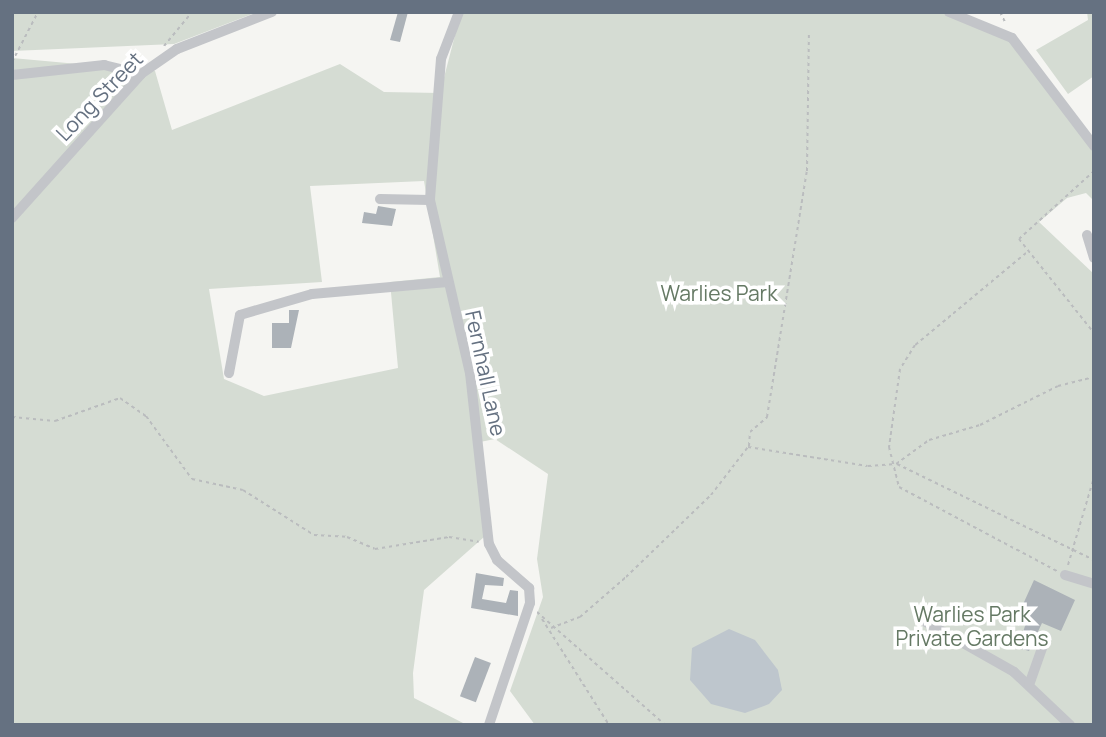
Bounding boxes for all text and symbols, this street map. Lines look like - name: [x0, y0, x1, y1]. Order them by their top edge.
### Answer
- street label: Long Street: [50, 46, 148, 146]
- park label: Warlies Park: [660, 280, 778, 306]
- street label: Fernhall Lane: [460, 308, 512, 438]
- park label: Warlies Park Private Gardens: [895, 601, 1049, 651]

